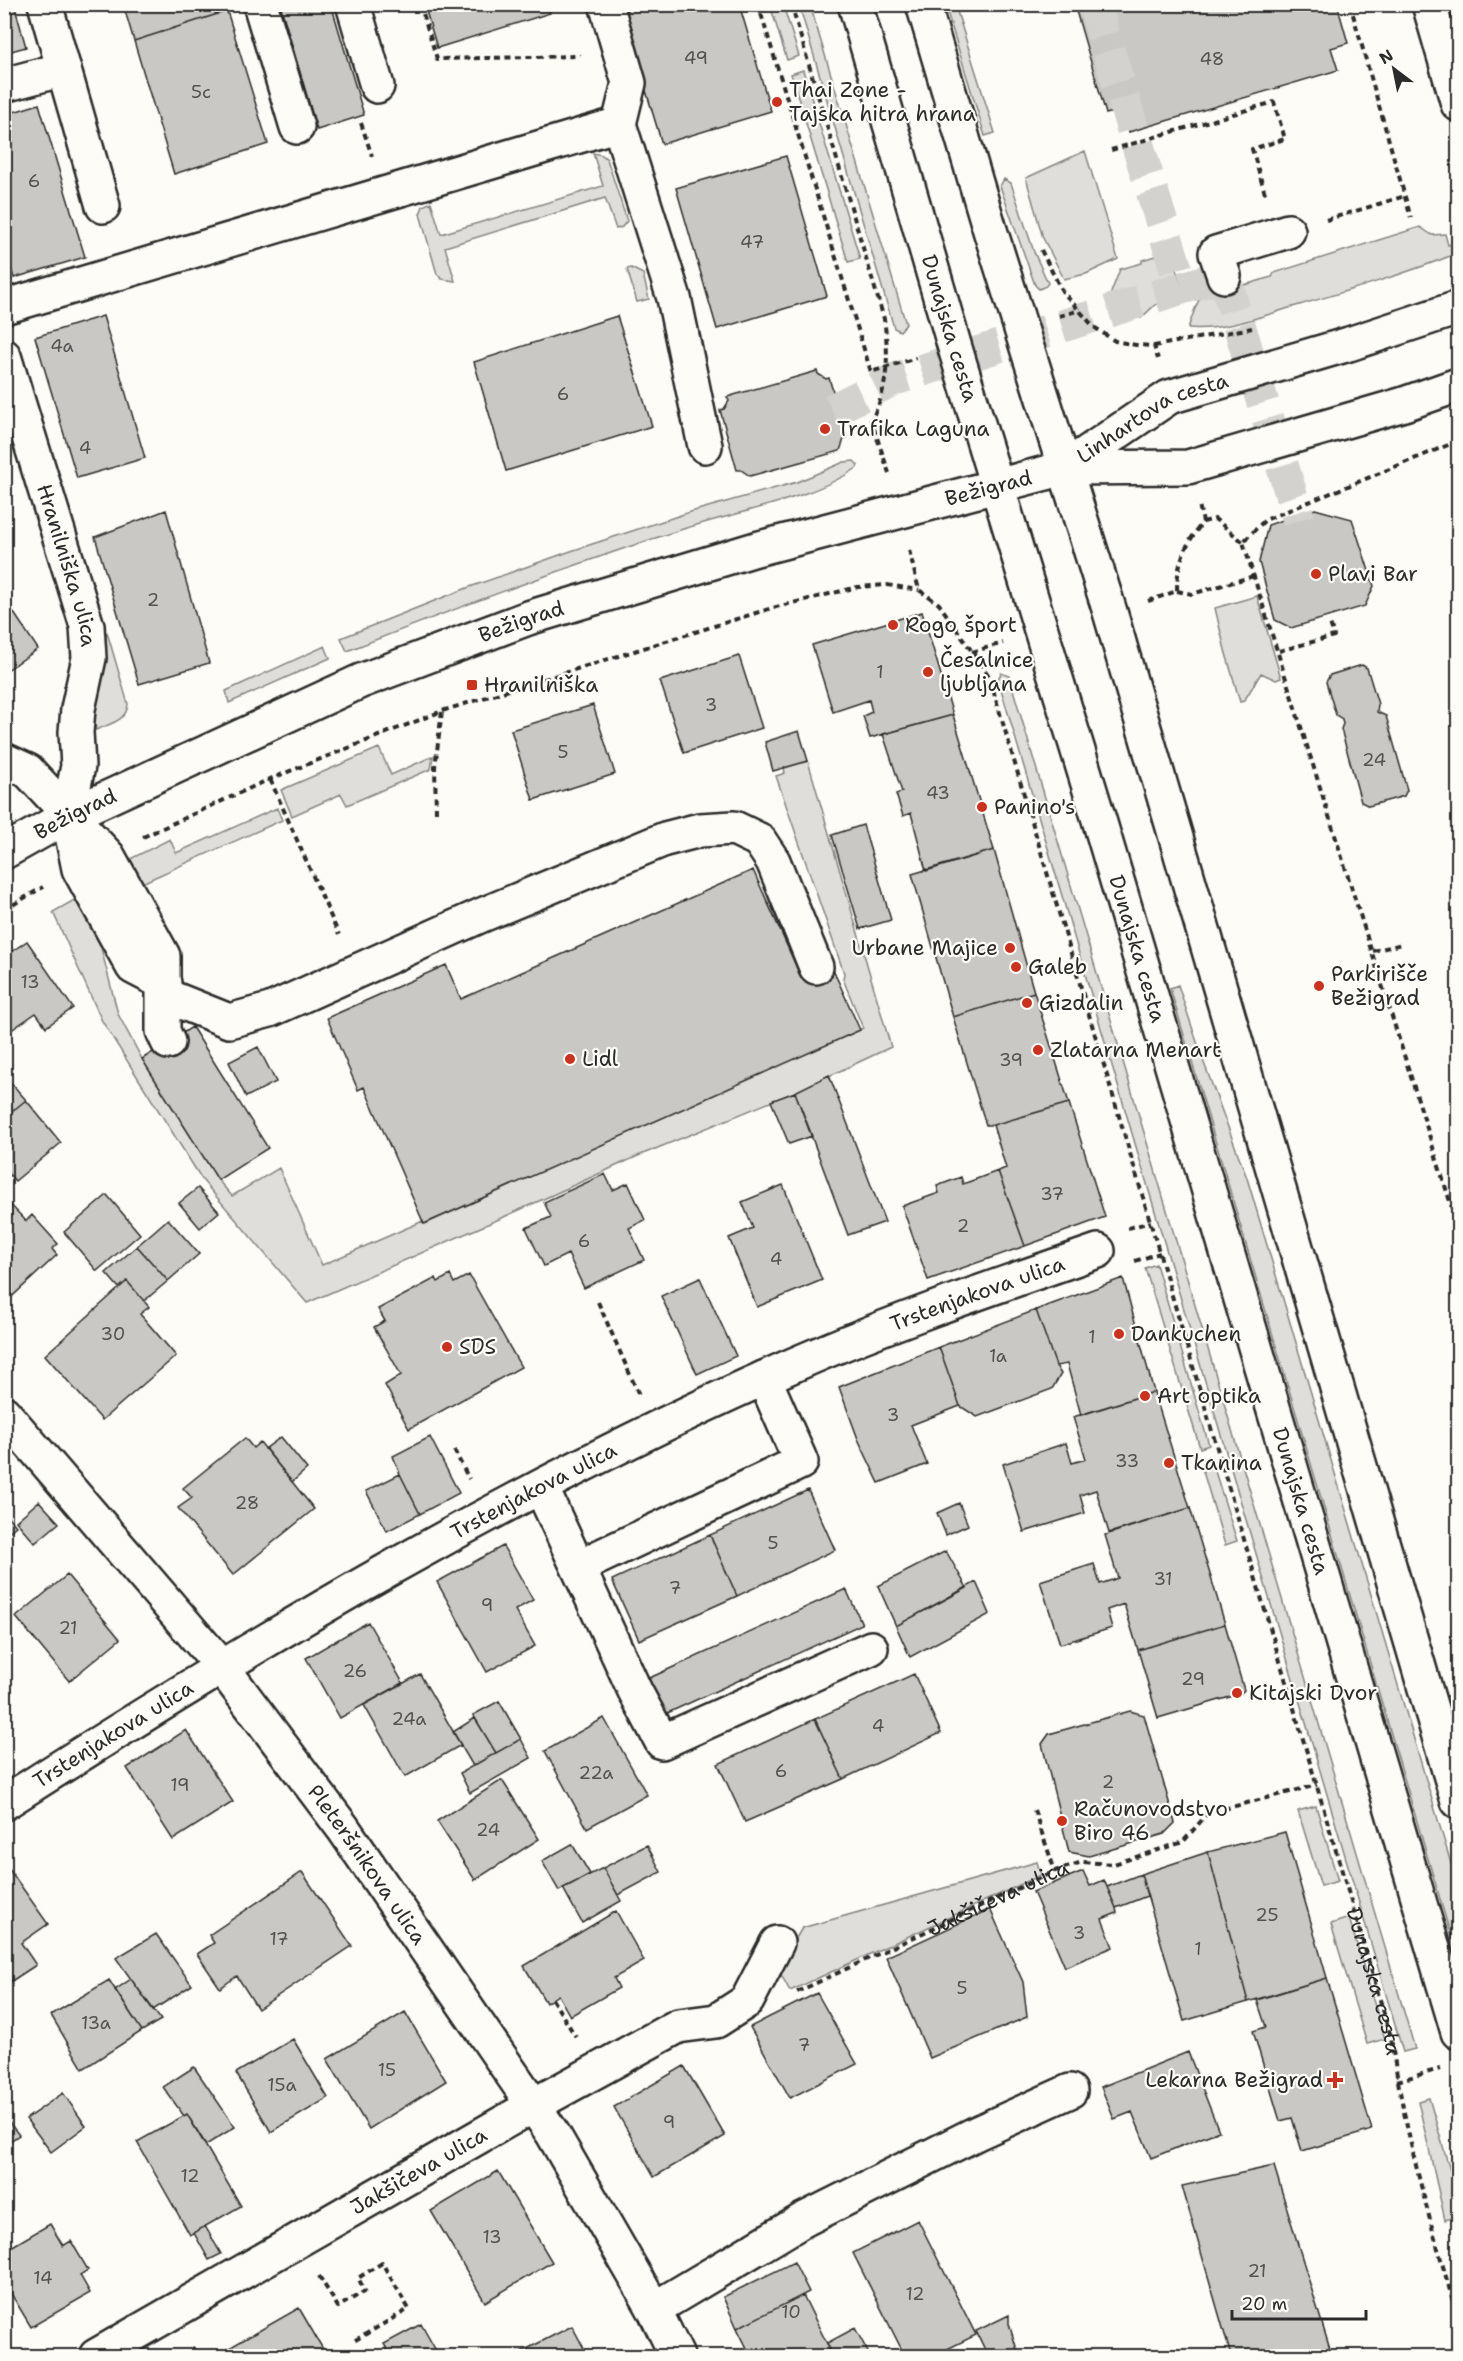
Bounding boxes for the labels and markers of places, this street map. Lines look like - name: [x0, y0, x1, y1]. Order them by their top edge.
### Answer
- place label: Thai Zone - Tajska hitra hrana: [789, 76, 976, 128]
- marker: Thai Zone - Tajska hitra hrana: [770, 95, 784, 109]
- place label: Trafika Laguna: [837, 415, 990, 443]
- marker: Trafika Laguna: [818, 422, 832, 436]
- place label: Plavi Bar: [1328, 560, 1418, 588]
- marker: Plavi Bar: [1309, 567, 1323, 581]
- place label: Rogo šport: [905, 611, 1017, 639]
- marker: Rogo šport: [886, 618, 900, 632]
- place label: Česalnice ljubljana: [940, 645, 1034, 698]
- marker: Česalnice ljubljana: [921, 665, 935, 679]
- place label: Hranilniška: [484, 671, 598, 699]
- marker: Hranilniška: [465, 678, 479, 692]
- place label: Panino's: [994, 793, 1075, 821]
- marker: Panino's: [975, 800, 989, 814]
- place label: Urbane Majice: [851, 934, 998, 962]
- marker: Urbane Majice: [1003, 941, 1017, 955]
- place label: Galeb: [1028, 953, 1087, 981]
- marker: Galeb: [1009, 960, 1023, 974]
- place label: Parkirišče Bežigrad: [1331, 960, 1428, 1012]
- marker: Parkirišče Bežigrad: [1312, 979, 1326, 993]
- place label: Gizdalin: [1039, 989, 1123, 1017]
- marker: Gizdalin: [1020, 996, 1034, 1010]
- place label: Zlatarna Menart: [1050, 1036, 1221, 1064]
- marker: Zlatarna Menart: [1031, 1043, 1045, 1057]
- place label: Lidl: [582, 1045, 619, 1073]
- marker: Lidl: [563, 1052, 577, 1066]
- place label: Dankuchen: [1131, 1320, 1242, 1348]
- marker: Dankuchen: [1112, 1327, 1126, 1341]
- place label: SDS: [459, 1333, 496, 1361]
- marker: SDS: [440, 1340, 454, 1354]
- place label: Art optika: [1157, 1382, 1261, 1410]
- marker: Art optika: [1138, 1389, 1152, 1403]
- place label: Tkanina: [1181, 1449, 1262, 1477]
- marker: Tkanina: [1162, 1456, 1176, 1470]
- place label: Kitajski Dvor: [1249, 1679, 1377, 1707]
- marker: Kitajski Dvor: [1230, 1686, 1244, 1700]
- place label: Računovodstvo Biro 46: [1074, 1795, 1228, 1847]
- marker: Računovodstvo Biro 46: [1055, 1814, 1069, 1828]
- place label: Lekarna Bežigrad: [1145, 2066, 1323, 2094]
- marker: Lekarna Bežigrad: [1328, 2073, 1342, 2087]

